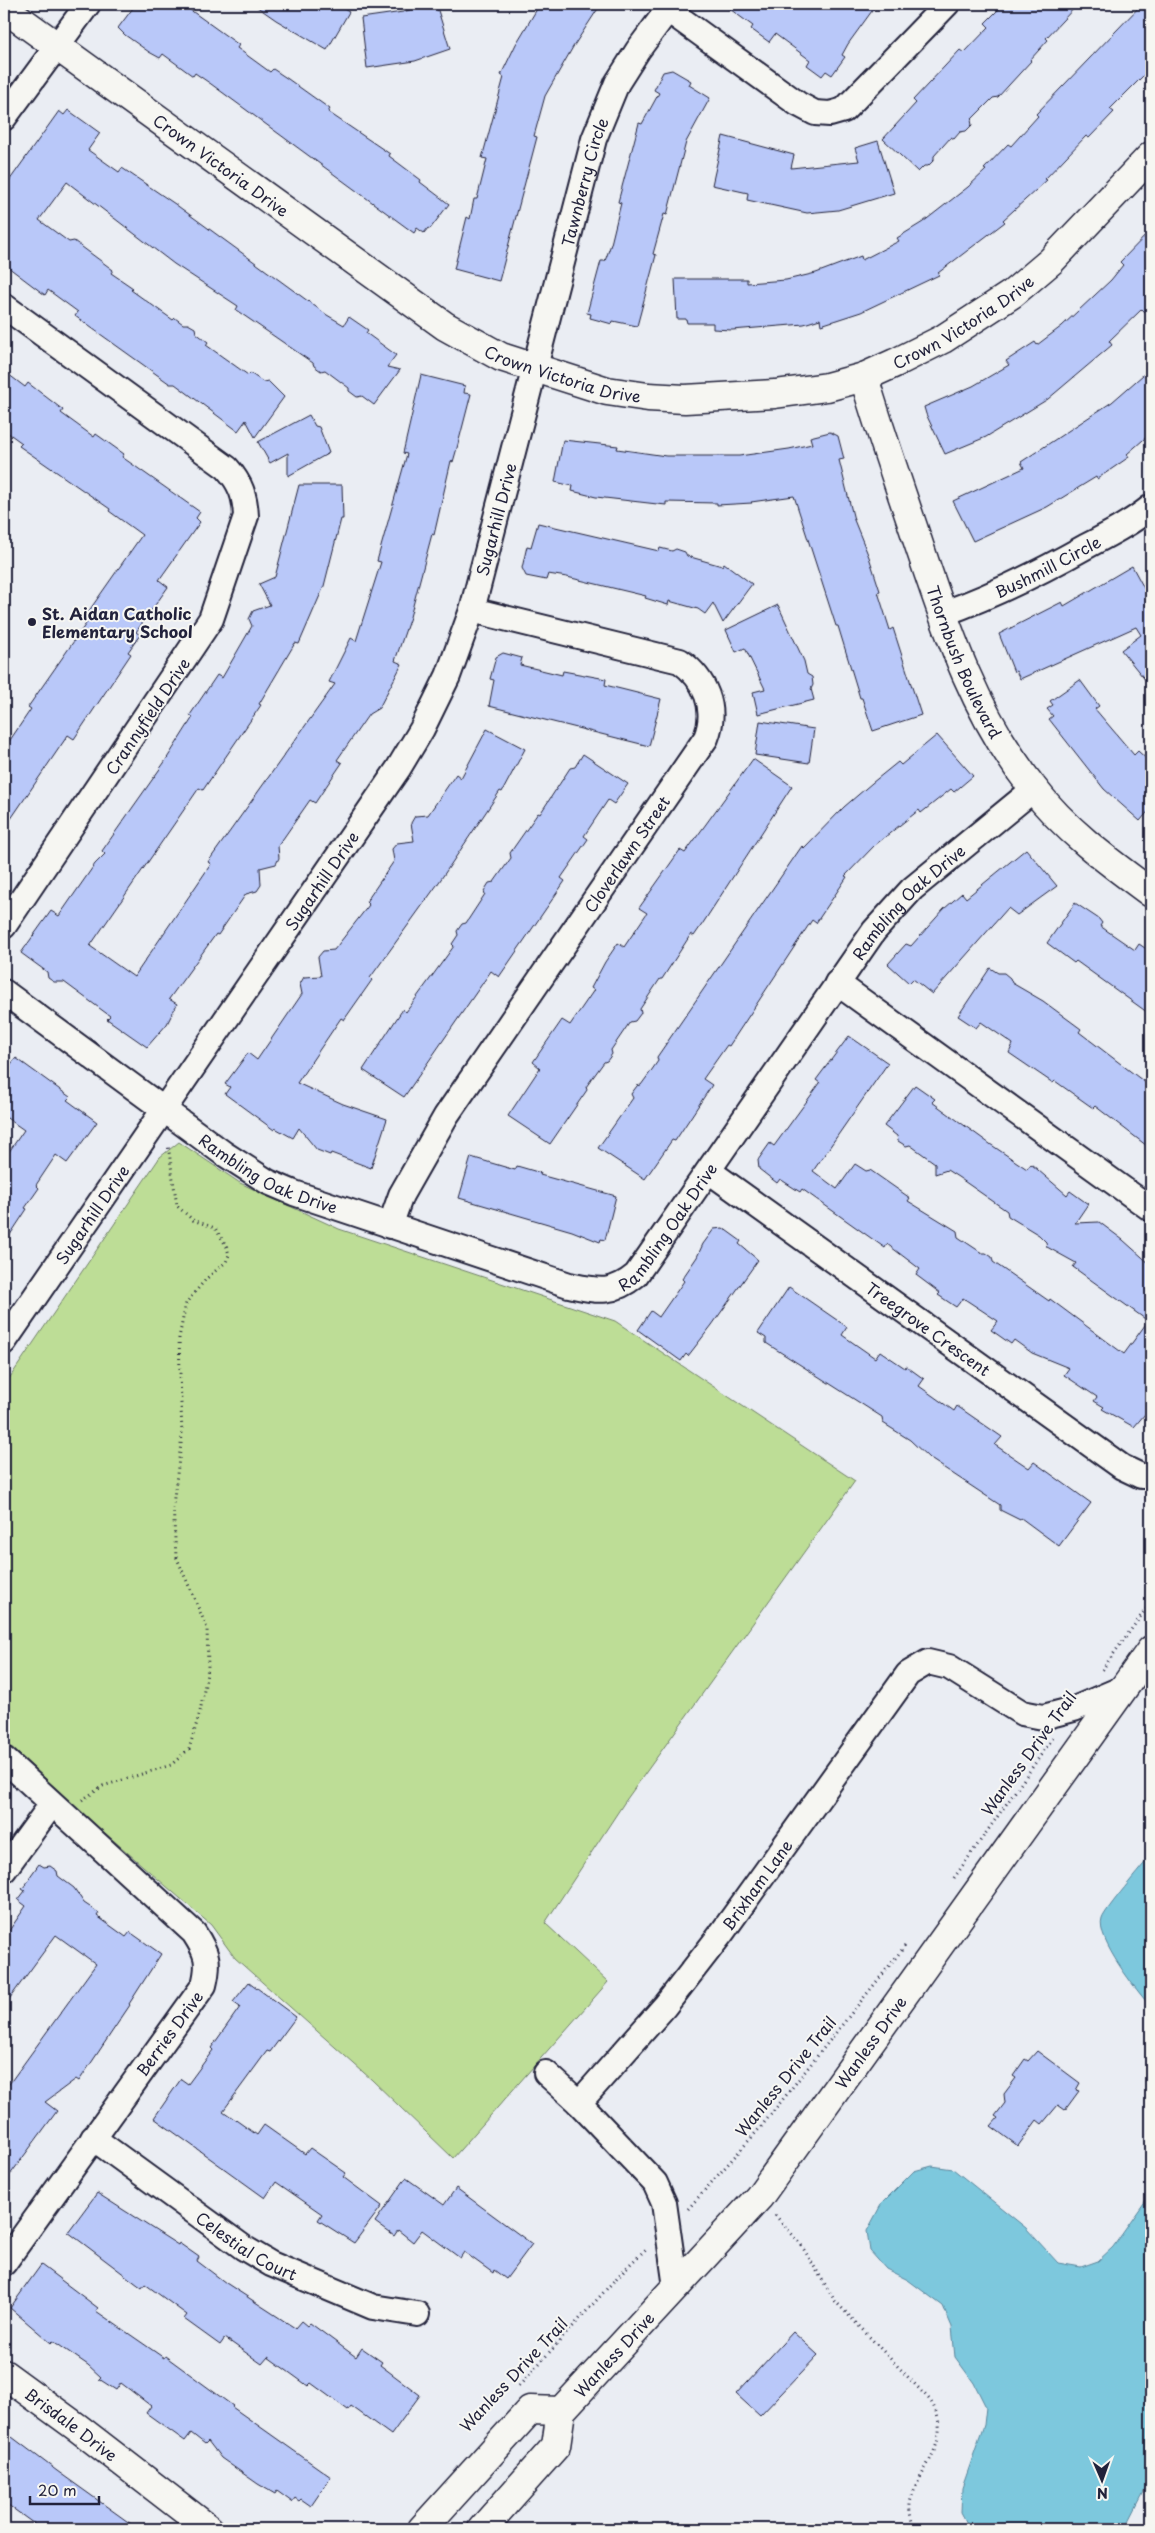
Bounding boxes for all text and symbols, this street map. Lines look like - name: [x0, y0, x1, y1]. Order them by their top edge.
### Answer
- street label: Crown Victoria Drive: [148, 108, 294, 222]
- street label: Tawnberry Circle: [555, 113, 614, 249]
- street label: Crown Victoria Drive: [888, 269, 1039, 374]
- street label: Crown Victoria Drive: [480, 338, 643, 408]
- street label: Sugarhill Drive: [469, 460, 522, 578]
- street label: Bushmill Circle: [991, 529, 1105, 603]
- street label: Thornbush Boulevard: [921, 582, 1008, 743]
- place label: St. Aidan Catholic Elementary School: [42, 601, 193, 643]
- marker: St. Aidan Catholic Elementary School: [26, 616, 38, 628]
- street label: Crannyfield Drive: [99, 653, 195, 779]
- street label: Cloverlawn Street: [578, 790, 675, 917]
- street label: Sugarhill Drive: [279, 826, 364, 935]
- street label: Rambling Oak Drive: [846, 838, 970, 964]
- street label: Rambling Oak Drive: [194, 1127, 341, 1219]
- street label: Rambling Oak Drive: [613, 1158, 722, 1297]
- street label: Sugarhill Drive: [49, 1160, 134, 1269]
- street label: Treegrove Crescent: [861, 1275, 996, 1381]
- street label: Wanless Drive Trail: [975, 1686, 1081, 1820]
- street label: Brixham Lane: [716, 1834, 798, 1935]
- street label: Berries Drive: [130, 1985, 208, 2081]
- street label: Wanless Drive: [829, 1990, 912, 2093]
- street label: Wanless Drive Trail: [729, 2011, 841, 2141]
- street label: Celestial Court: [191, 2205, 301, 2286]
- street label: Wanless Drive: [568, 2306, 660, 2402]
- street label: Wanless Drive Trail: [453, 2311, 573, 2437]
- street label: Brisdale Drive: [20, 2381, 123, 2466]
- north arrow: [1078, 2456, 1128, 2506]
- scale bar: [30, 2473, 99, 2505]
- text: 20 m: [38, 2478, 77, 2501]
- text: N: [1097, 2483, 1108, 2504]

